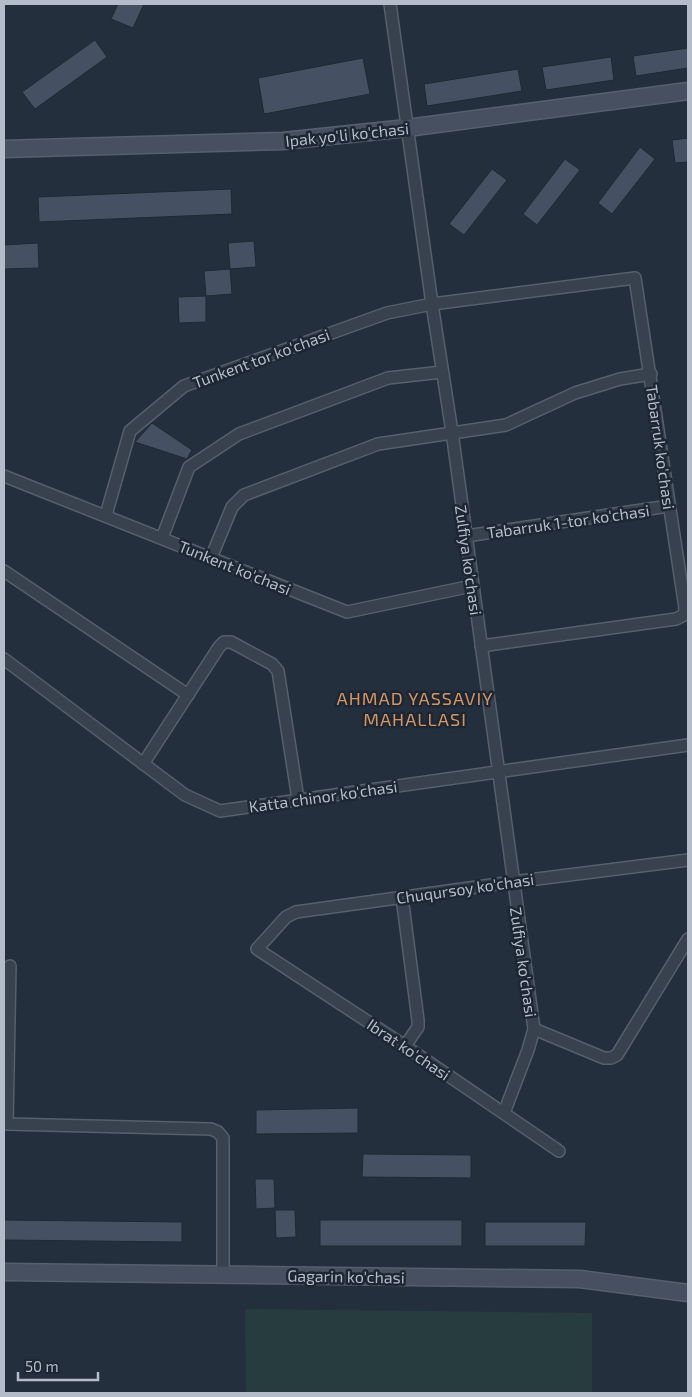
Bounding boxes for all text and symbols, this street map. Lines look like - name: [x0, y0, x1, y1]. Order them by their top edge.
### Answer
- street label: Ipak yo'li ko'chasi: [284, 118, 410, 150]
- street label: Tunkent tor ko'chasi: [190, 324, 332, 392]
- street label: Tabarruk ko'chasi: [643, 383, 679, 511]
- street label: Tabarruk 1-tor ko'chasi: [485, 500, 651, 542]
- street label: Zulfiya ko'chasi: [452, 504, 486, 616]
- street label: Tunkent ko'chasi: [176, 536, 294, 598]
- district label: AHMAD YASSAVIY MAHALLASI: [337, 687, 493, 730]
- street label: Katta chinor ko'chasi: [248, 776, 398, 816]
- street label: Chuqursoy ko'chasi: [395, 869, 535, 907]
- street label: Zulfiya ko'chasi: [507, 906, 541, 1018]
- street label: Ibrat ko'chasi: [364, 1014, 454, 1084]
- street label: Gagarin ko'chasi: [287, 1265, 405, 1287]
- scale bar: [18, 1350, 98, 1382]
- text: 50 m: [25, 1357, 59, 1375]

